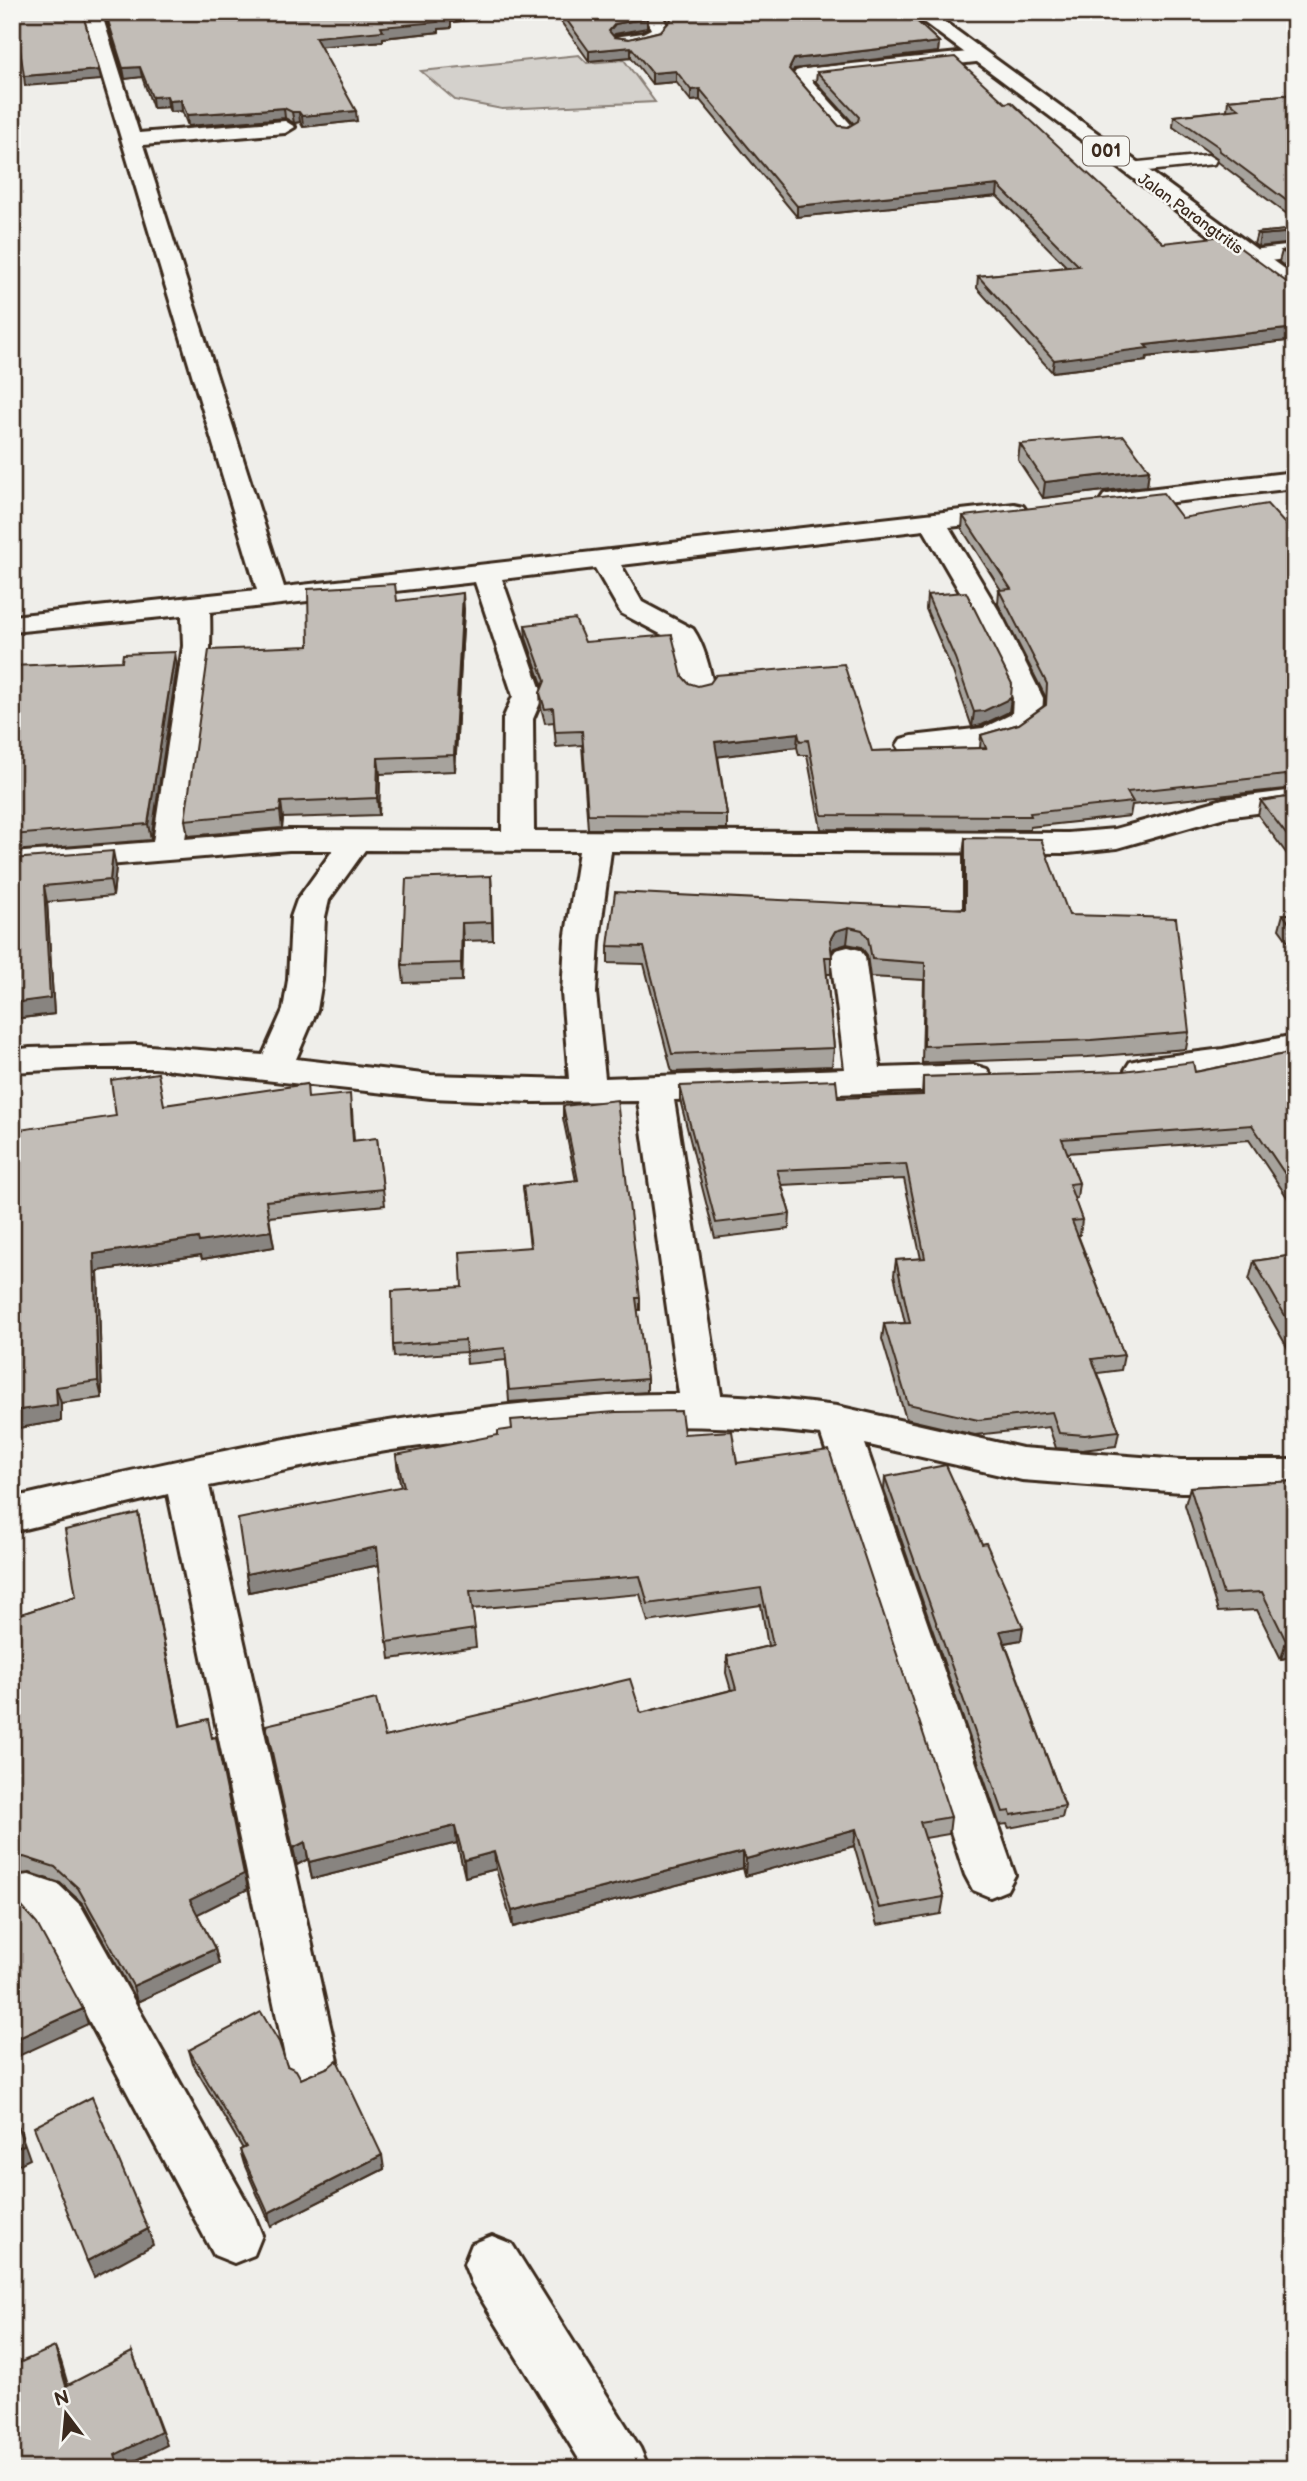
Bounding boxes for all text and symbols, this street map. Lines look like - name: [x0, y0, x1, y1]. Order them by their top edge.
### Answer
- road number: 001: [1083, 136, 1129, 166]
- street label: Jalan Parangtritis: [1134, 170, 1246, 259]
- north arrow: [32, 2380, 102, 2450]
- text: N: [52, 2386, 72, 2412]

